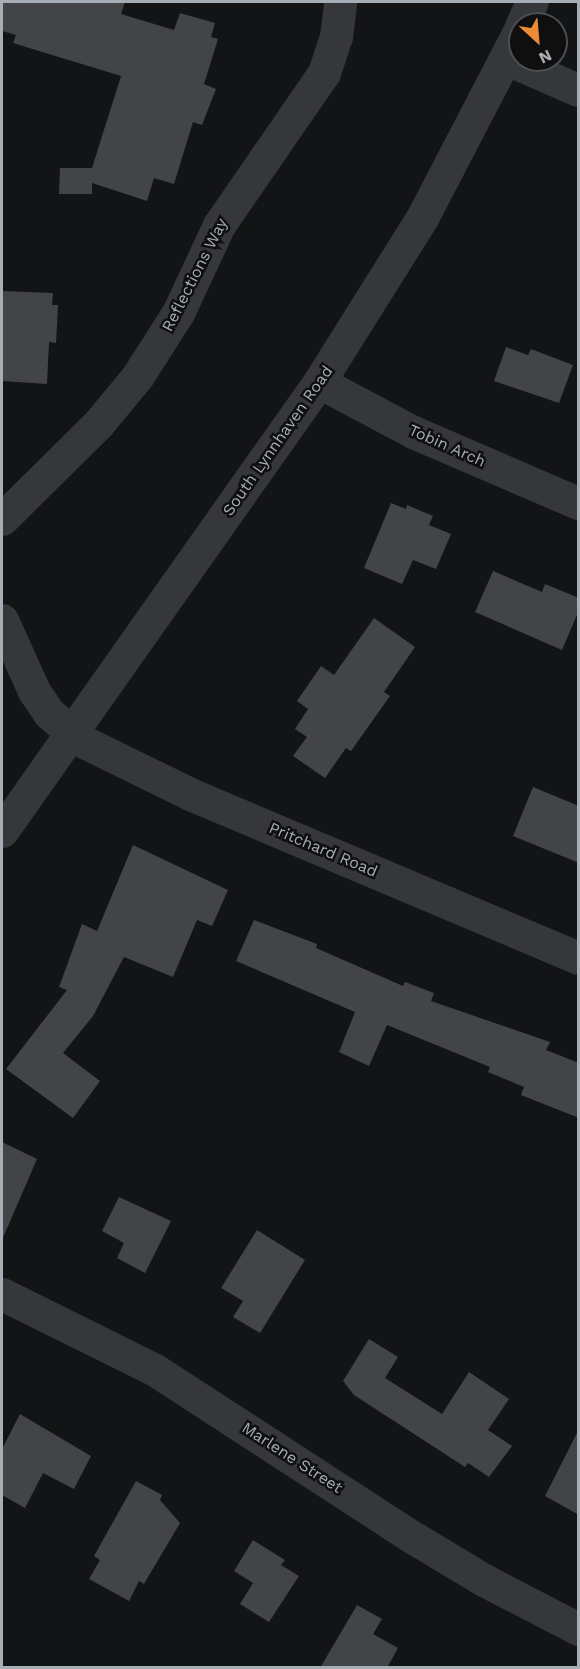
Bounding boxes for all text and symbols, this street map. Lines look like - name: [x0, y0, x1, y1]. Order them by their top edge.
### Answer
- north arrow: [508, 12, 568, 72]
- text: N: [536, 46, 555, 68]
- street label: Reflections Way: [158, 215, 232, 335]
- street label: South Lynnhaven Road: [219, 362, 337, 520]
- street label: Tobin Arch: [405, 420, 489, 472]
- street label: Pritchard Road: [266, 819, 380, 881]
- street label: Marlene Street: [238, 1418, 346, 1498]

